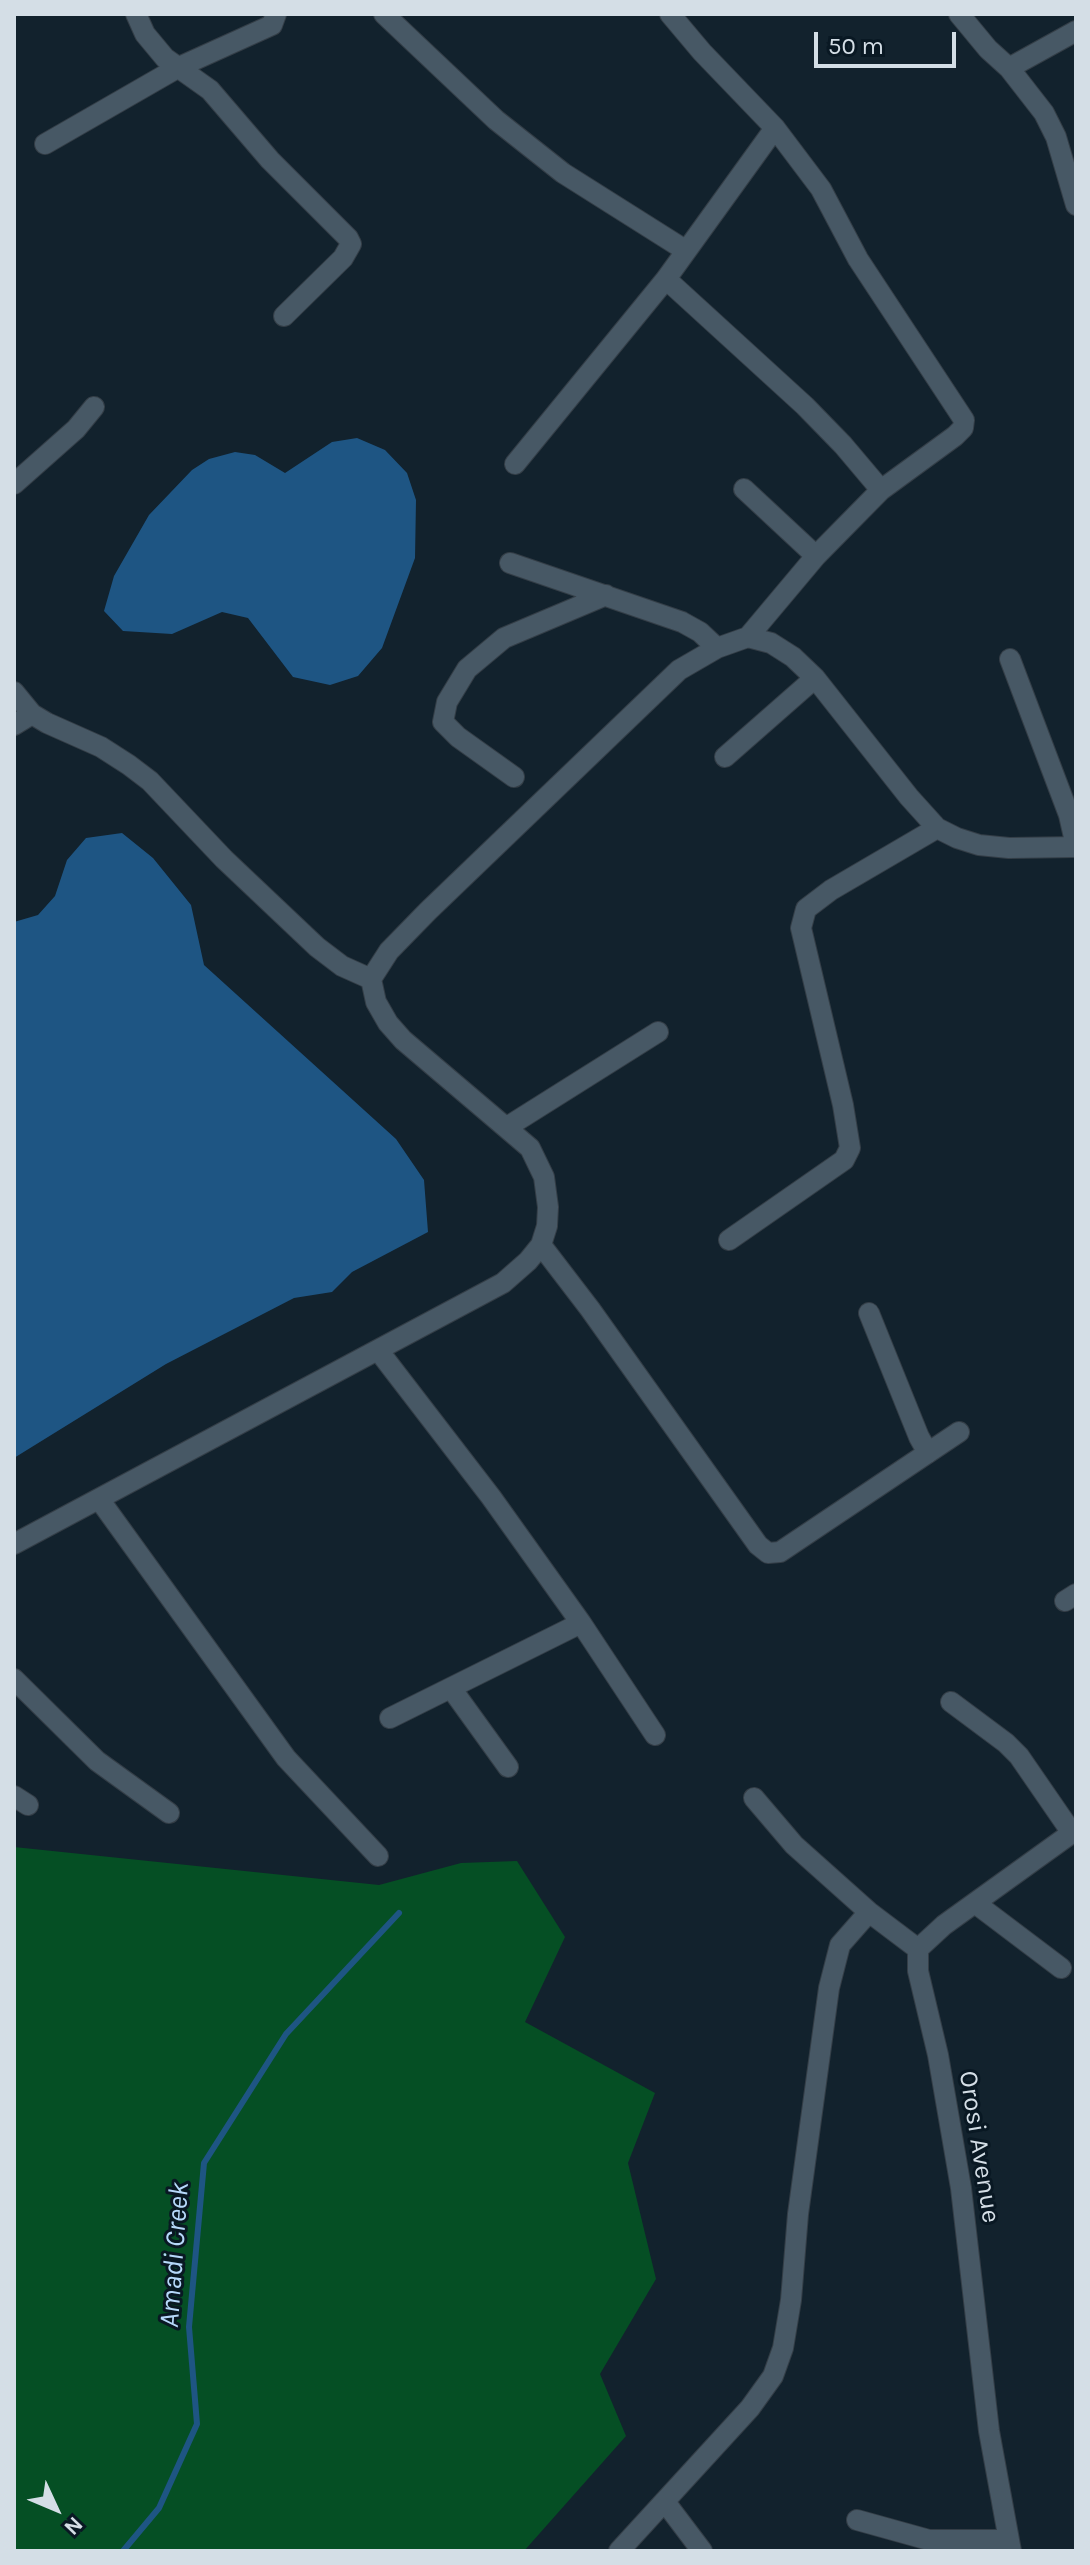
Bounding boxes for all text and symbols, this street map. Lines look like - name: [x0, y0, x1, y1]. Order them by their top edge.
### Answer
- scale bar: [818, 16, 960, 66]
- text: 50 m: [828, 32, 884, 60]
- street label: Orosi Avenue: [952, 2069, 1006, 2225]
- water label: Amadi Creek: [153, 2181, 197, 2329]
- north arrow: [16, 2469, 96, 2549]
- text: N: [58, 2511, 88, 2540]

